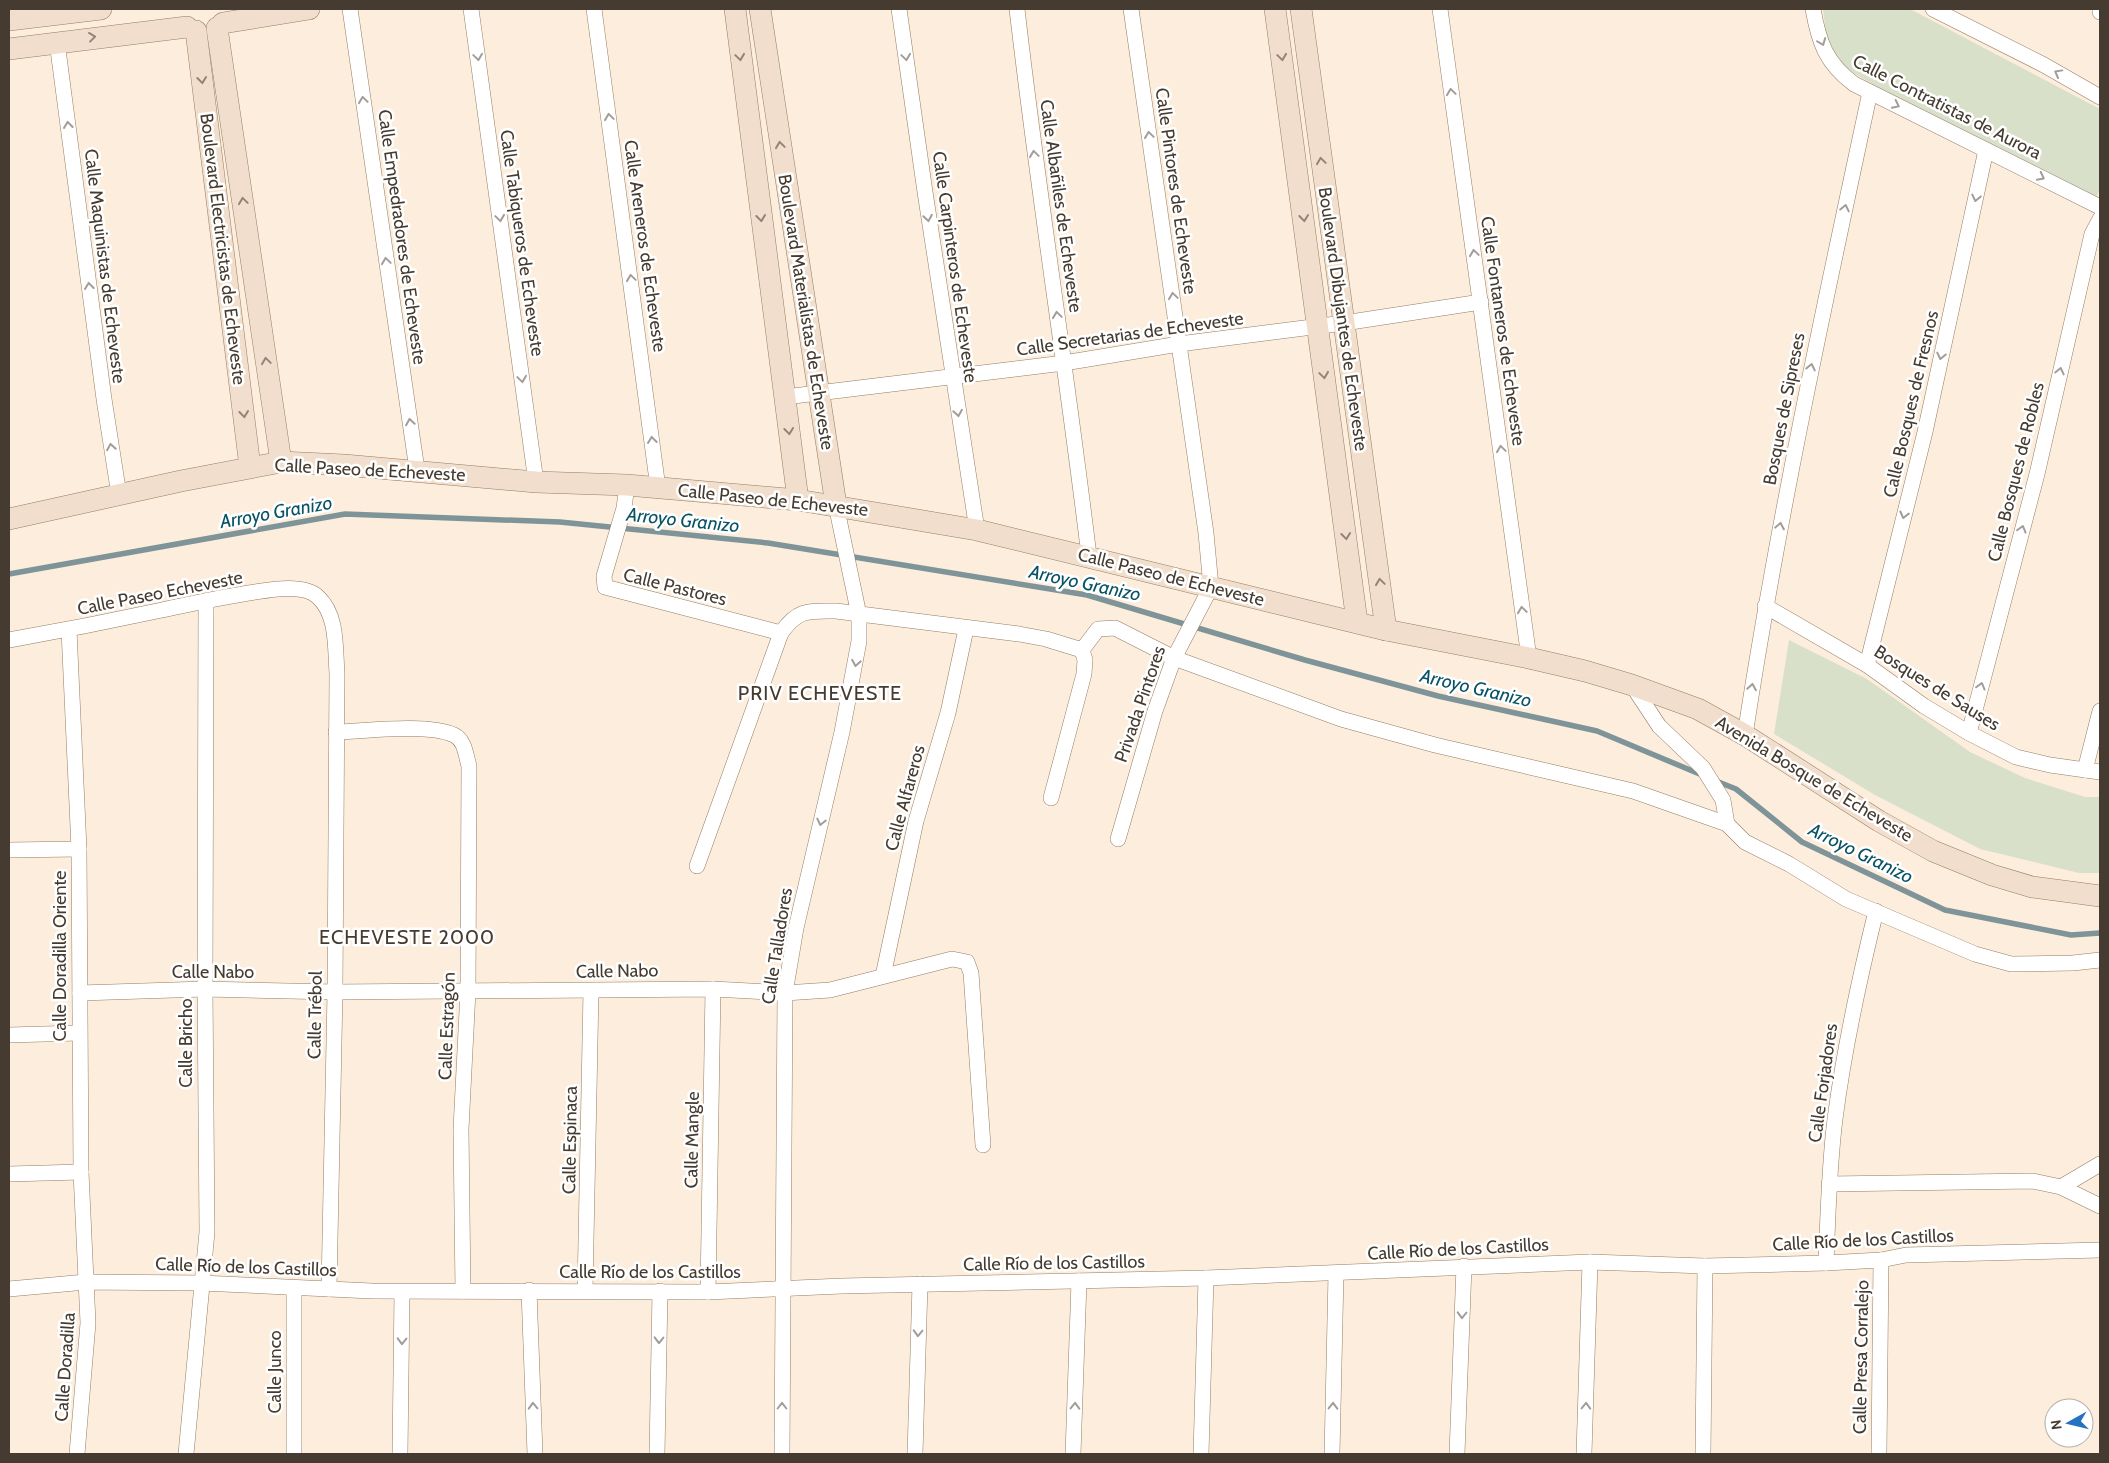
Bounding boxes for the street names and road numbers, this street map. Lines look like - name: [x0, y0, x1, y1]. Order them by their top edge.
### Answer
- street label: Calle Contratistas de Aurora: [1849, 50, 2045, 164]
- street label: Calle Pintores de Echeveste: [1151, 86, 1201, 296]
- street label: Calle Albañiles de Echeveste: [1035, 98, 1087, 314]
- street label: Calle Empedradores de Echeveste: [373, 108, 431, 366]
- street label: Boulevard Electricistas de Echeveste: [195, 112, 251, 386]
- street label: Calle Tabiqueros de Echeveste: [495, 128, 549, 358]
- street label: Calle Areneros de Echeveste: [619, 139, 671, 353]
- street label: Calle Maquinistas de Echeveste: [80, 148, 130, 384]
- street label: Calle Carpinteros de Echeveste: [928, 150, 982, 384]
- street label: Boulevard Materialistas de Echeveste: [773, 173, 839, 451]
- street label: Boulevard Dibujantes de Echeveste: [1314, 186, 1372, 452]
- street label: Calle Fontaneros de Echeveste: [1476, 215, 1530, 447]
- street label: Calle Secretarias de Echeveste: [1015, 307, 1245, 361]
- street label: Calle Bosques de Fresnos: [1879, 308, 1943, 500]
- street label: Bosques de Sipreses: [1758, 331, 1810, 487]
- street label: Calle Bosques de Robles: [1983, 380, 2049, 564]
- street label: Calle Paseo de Echeveste: [274, 454, 466, 486]
- street label: Calle Paseo de Echeveste: [677, 479, 869, 521]
- street label: Calle Paseo de Echeveste: [1076, 543, 1266, 611]
- street label: Calle Pastores: [621, 564, 729, 610]
- street label: Calle Paseo Echeveste: [75, 566, 245, 620]
- street label: Bosques de Sauses: [1870, 640, 2004, 736]
- street label: Privada Pintores: [1110, 643, 1170, 765]
- street label: Avenida Bosque de Echeveste: [1711, 711, 1917, 847]
- street label: Calle Alfareros: [880, 743, 930, 853]
- street label: Calle Doradilla Oriente: [49, 870, 71, 1042]
- street label: Calle Talladores: [757, 886, 797, 1006]
- street label: Calle Nabo: [576, 959, 658, 983]
- street label: Calle Nabo: [172, 961, 254, 983]
- street label: Calle Trébol: [303, 970, 327, 1059]
- street label: Calle Estragón: [434, 972, 460, 1080]
- street label: Calle Bricho: [175, 998, 197, 1088]
- street label: Calle Forjadores: [1804, 1022, 1842, 1144]
- street label: Calle Espinaca: [558, 1085, 582, 1194]
- street label: Calle Mangle: [680, 1091, 704, 1189]
- street label: Calle Río de los Castillos: [1772, 1224, 1954, 1256]
- street label: Calle Río de los Castillos: [1367, 1233, 1549, 1265]
- street label: Calle Río de los Castillos: [963, 1250, 1145, 1276]
- street label: Calle Río de los Castillos: [155, 1253, 337, 1281]
- street label: Calle Río de los Castillos: [559, 1261, 741, 1283]
- street label: Calle Presa Corralejo: [1849, 1280, 1873, 1434]
- street label: Calle Doradilla: [50, 1311, 80, 1422]
- street label: Calle Junco: [264, 1330, 286, 1414]

